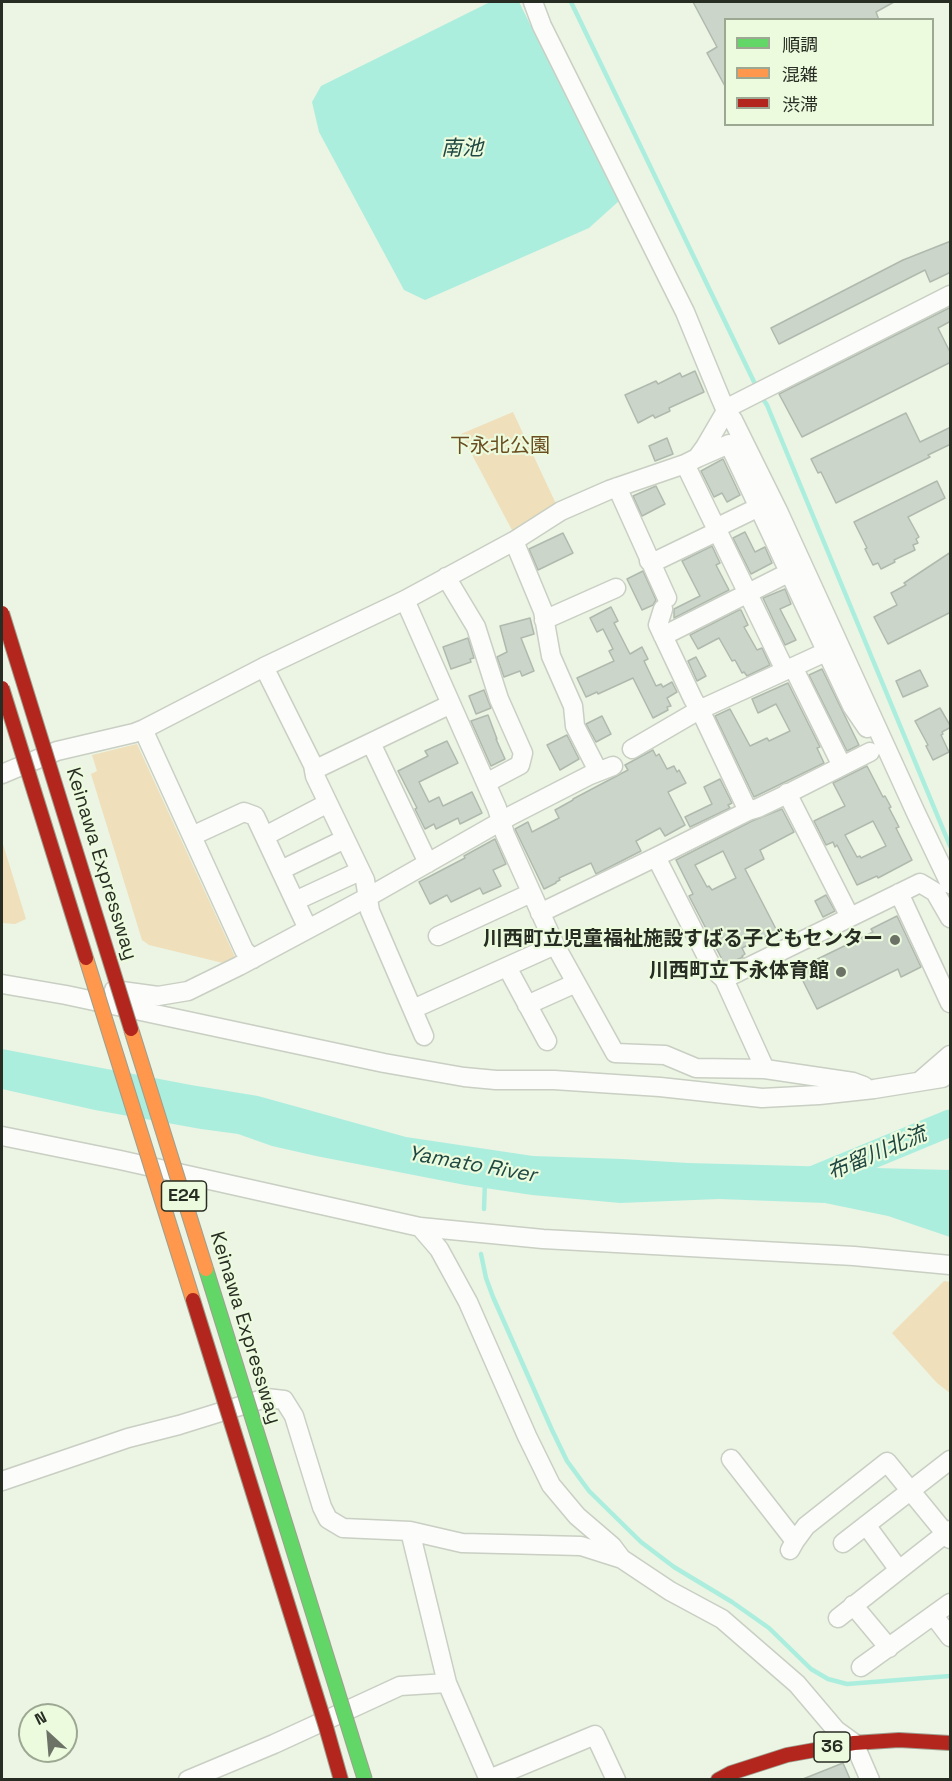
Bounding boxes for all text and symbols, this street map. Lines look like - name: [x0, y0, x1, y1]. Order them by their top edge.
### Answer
- legend: [724, 18, 934, 126]
- text: 順調: [782, 33, 818, 56]
- text: 混雑: [782, 63, 818, 86]
- text: 渋滞: [782, 93, 818, 116]
- water label: 南池: [441, 136, 483, 162]
- park label: 下永北公園: [450, 435, 550, 459]
- street label: Keinawa Expressway: [60, 765, 142, 963]
- place label: 川西町立児童福祉施設すばる子どもセンター: [483, 928, 883, 952]
- marker: 川西町立児童福祉施設すばる子どもセンター: [888, 933, 902, 947]
- place label: 川西町立下永体育館: [649, 960, 829, 984]
- marker: 川西町立下永体育館: [834, 965, 848, 979]
- water label: 布留川北流: [824, 1122, 930, 1186]
- water label: Yamato River: [406, 1141, 538, 1189]
- road number: E24: [162, 1181, 207, 1211]
- street label: Keinawa Expressway: [204, 1229, 286, 1427]
- north arrow: [18, 1703, 78, 1763]
- text: N: [31, 1706, 50, 1730]
- road number: 36: [814, 1732, 850, 1762]

